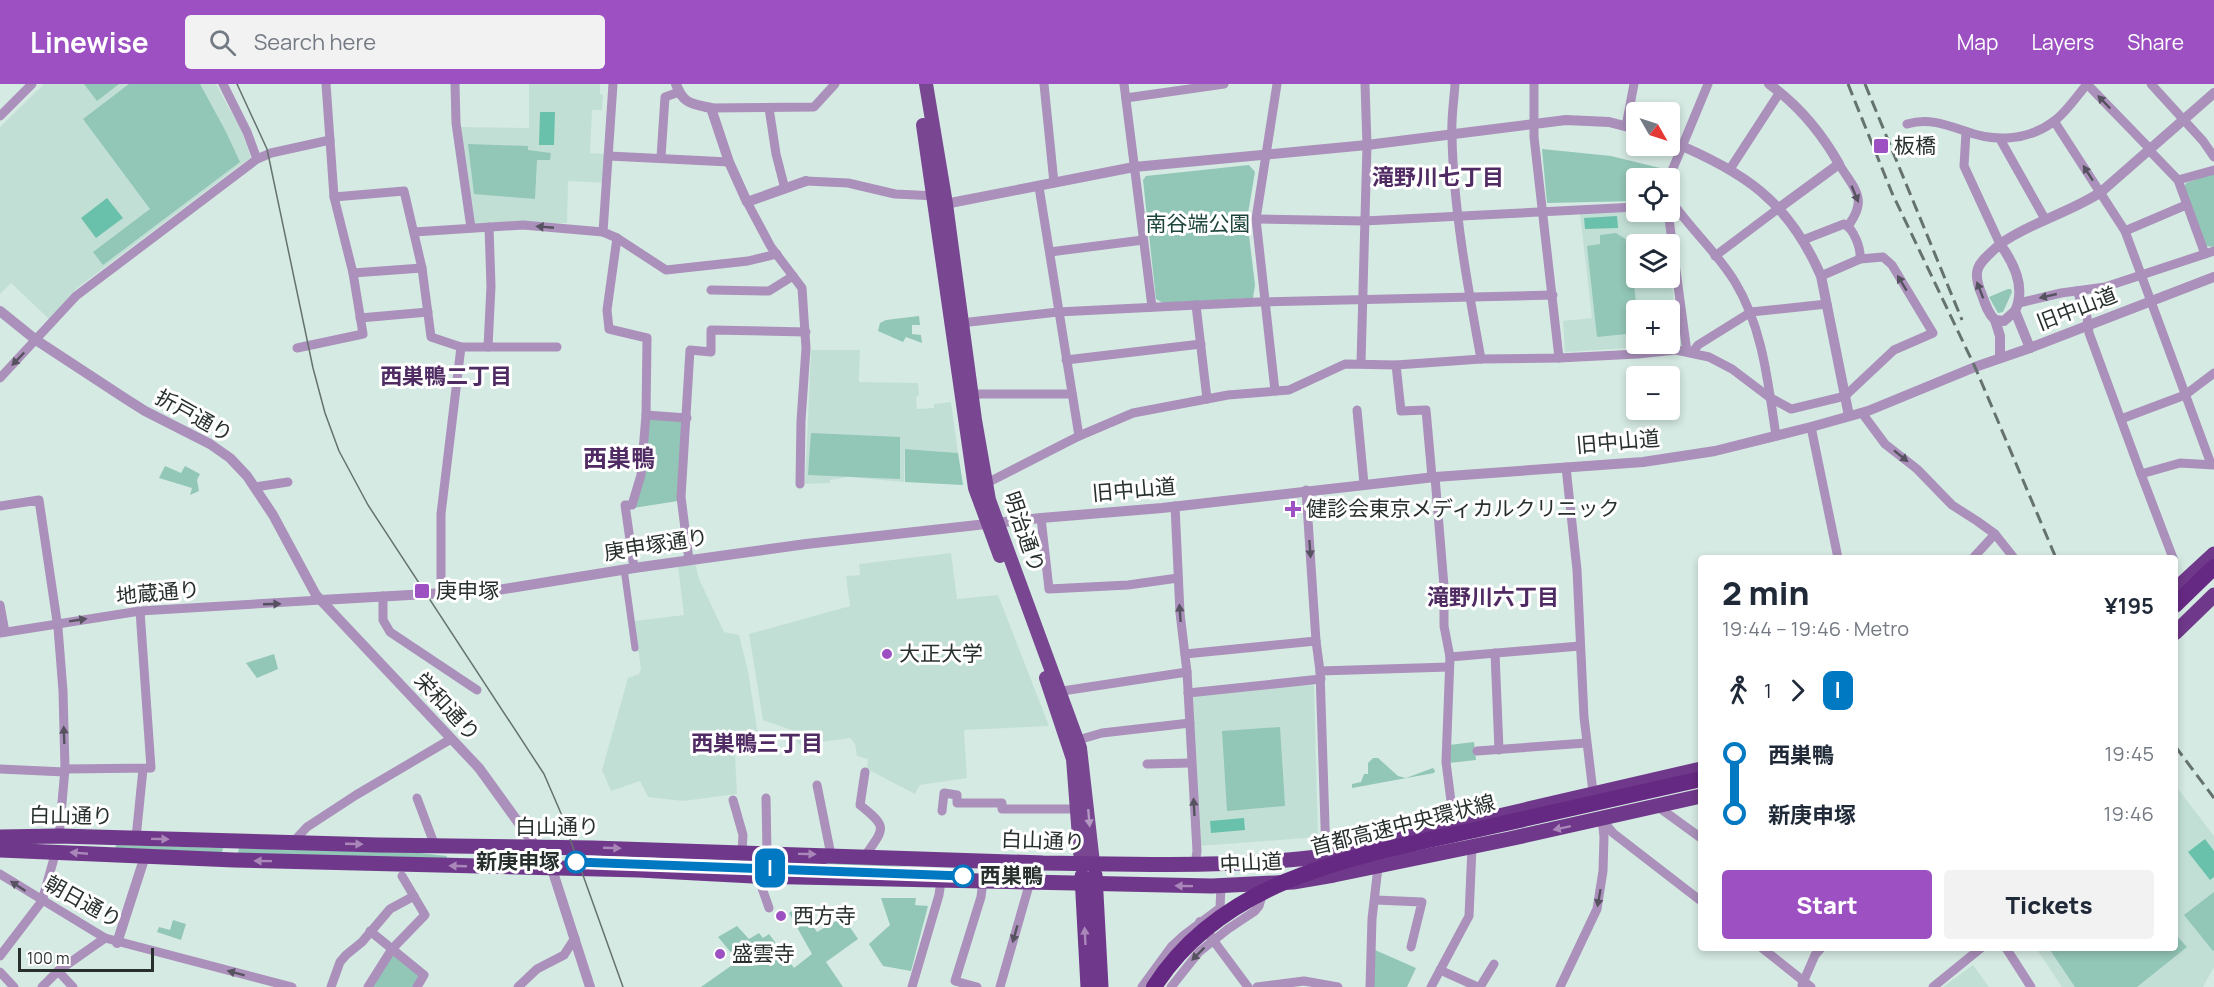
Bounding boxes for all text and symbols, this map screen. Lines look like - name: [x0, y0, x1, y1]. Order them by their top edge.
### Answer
- search box: [185, 15, 605, 69]
- text: Linewise: [30, 23, 149, 61]
- icon: search: [206, 26, 239, 59]
- text: Search here: [254, 27, 376, 57]
- text: Map: [1957, 28, 1998, 56]
- text: Layers: [2031, 28, 2094, 56]
- text: Share: [2127, 28, 2184, 56]
- one-way arrow: [2097, 95, 2111, 109]
- north arrow: [1626, 102, 1680, 156]
- map controls: [1626, 102, 1680, 420]
- place label: 板橋: [1894, 131, 1936, 159]
- marker: 板橋: [1872, 137, 1890, 155]
- district label: 滝野川七丁目: [1372, 162, 1504, 192]
- one-way arrow: [2083, 165, 2094, 182]
- button: locate: [1626, 168, 1680, 222]
- one-way arrow: [1850, 186, 1860, 204]
- park label: 南谷端公園: [1146, 209, 1251, 237]
- one-way arrow: [536, 222, 555, 232]
- button: layers: [1626, 234, 1680, 288]
- one-way arrow: [1897, 275, 1908, 291]
- street label: 旧中山道: [2032, 280, 2121, 336]
- one-way arrow: [1975, 281, 1985, 299]
- one-way arrow: [2039, 292, 2057, 302]
- button: +: [1626, 300, 1680, 354]
- one-way arrow: [11, 352, 25, 367]
- district label: 西巣鴨二丁目: [380, 361, 512, 391]
- button: −: [1626, 366, 1680, 420]
- street label: 折戸通り: [151, 383, 238, 448]
- street label: 旧中山道: [1575, 423, 1661, 459]
- district label: 西巣鴨: [583, 441, 655, 474]
- one-way arrow: [1893, 449, 1908, 462]
- street label: 旧中山道: [1091, 471, 1177, 507]
- street label: 明治通り: [998, 487, 1052, 576]
- place label: 健診会東京メディカルクリニック: [1306, 494, 1620, 522]
- marker: 健診会東京メディカルクリニック: [1284, 500, 1302, 518]
- street label: 庚申塚通り: [602, 522, 710, 566]
- one-way arrow: [1305, 539, 1314, 558]
- text: 2 min: [1722, 570, 1810, 615]
- street label: 地蔵通り: [115, 574, 201, 610]
- place label: 庚申塚: [436, 576, 499, 604]
- marker: 庚申塚: [413, 582, 431, 600]
- district label: 滝野川六丁目: [1427, 582, 1559, 612]
- text: ¥195: [2104, 591, 2154, 621]
- one-way arrow: [263, 599, 282, 608]
- one-way arrow: [1176, 603, 1185, 622]
- one-way arrow: [69, 615, 88, 624]
- text: 19:44 – 19:46 · Metro: [1722, 615, 1909, 642]
- place label: 大正大学: [899, 639, 983, 667]
- marker: 大正大学: [880, 647, 894, 661]
- street label: 栄和通り: [409, 666, 487, 747]
- icon: walk: [1722, 674, 1755, 707]
- icon: forward: [1781, 674, 1814, 707]
- text: I: [1835, 676, 1841, 704]
- text: 1: [1764, 677, 1772, 704]
- one-way arrow: [59, 726, 69, 745]
- district label: 西巣鴨三丁目: [691, 728, 823, 758]
- text: 西巣鴨: [1768, 740, 1834, 770]
- text: 19:45: [2104, 740, 2154, 767]
- street label: 首都高速中央環状線: [1308, 788, 1498, 860]
- one-way arrow: [1189, 797, 1199, 816]
- street label: 白山通り: [29, 800, 113, 830]
- text: 新庚申塚: [1768, 800, 1856, 830]
- text: 19:46: [2104, 800, 2154, 827]
- one-way arrow: [1084, 808, 1094, 827]
- street label: 白山通り: [515, 812, 599, 840]
- one-way arrow: [1553, 823, 1571, 833]
- street label: 白山通り: [1001, 825, 1085, 855]
- one-way arrow: [150, 834, 169, 844]
- one-way arrow: [345, 840, 364, 849]
- one-way arrow: [603, 844, 622, 853]
- street label: 中山道: [1219, 846, 1283, 878]
- place label: 新庚申塚: [476, 847, 560, 875]
- line badge: I: [750, 848, 790, 888]
- one-way arrow: [70, 849, 89, 858]
- one-way arrow: [798, 849, 817, 859]
- marker: 新庚申塚: [565, 851, 587, 873]
- text: I: [767, 854, 773, 882]
- one-way arrow: [253, 856, 272, 866]
- one-way arrow: [448, 861, 467, 871]
- place label: 西巣鴨: [980, 861, 1043, 889]
- marker: 西巣鴨: [952, 865, 974, 887]
- street label: 朝日通り: [40, 869, 127, 934]
- button: Start: [1722, 870, 1932, 939]
- button: Tickets: [1944, 870, 2154, 939]
- one-way arrow: [10, 881, 26, 892]
- one-way arrow: [1174, 881, 1193, 890]
- one-way arrow: [1594, 889, 1603, 908]
- place label: 西方寺: [793, 901, 856, 929]
- marker: 西方寺: [774, 909, 788, 923]
- one-way arrow: [1010, 925, 1019, 943]
- one-way arrow: [1080, 926, 1090, 945]
- place label: 盛雲寺: [732, 939, 795, 967]
- scale bar: [18, 945, 154, 972]
- one-way arrow: [1192, 946, 1206, 960]
- text: 100 m: [27, 947, 70, 969]
- marker: 盛雲寺: [713, 947, 727, 961]
- one-way arrow: [227, 968, 245, 977]

